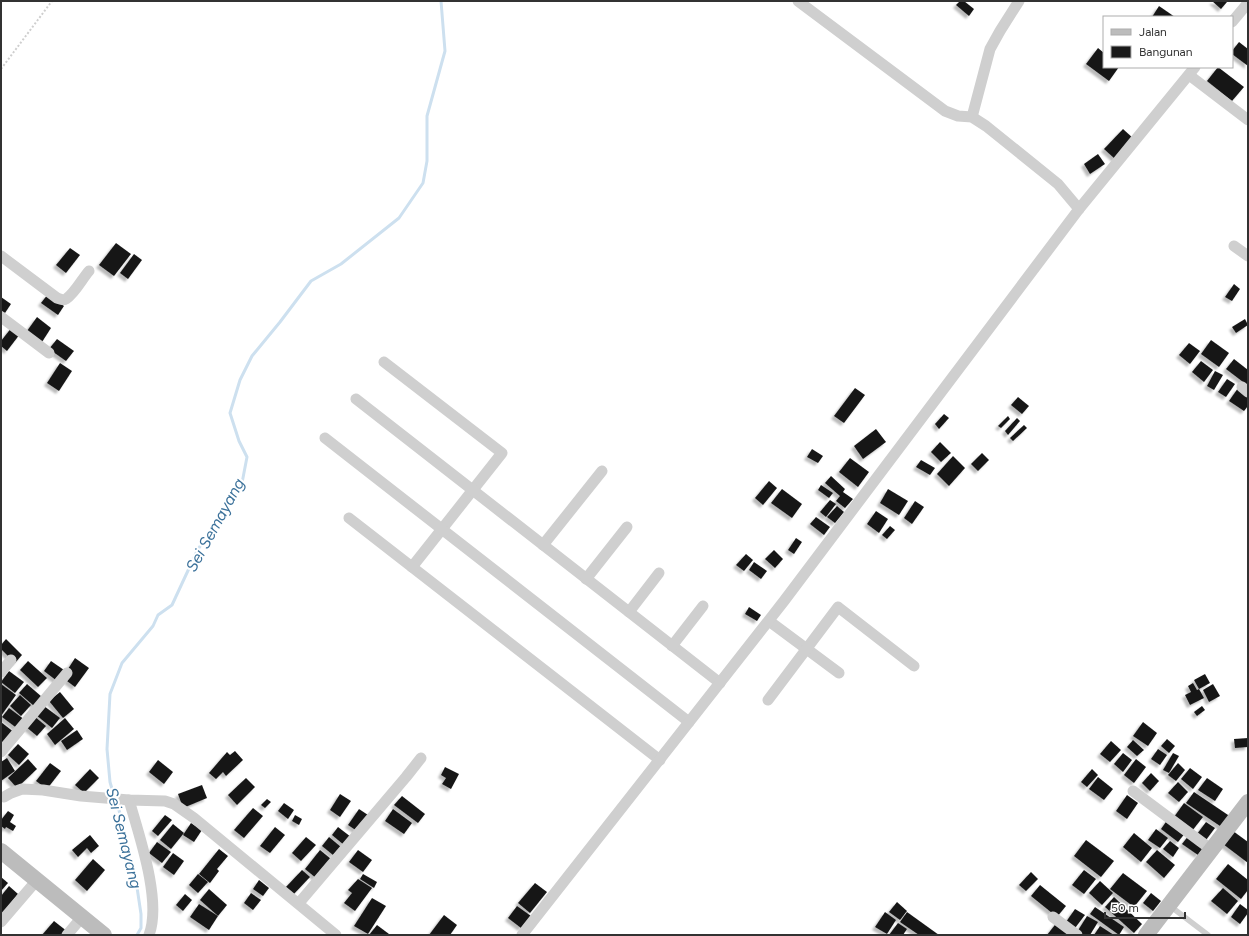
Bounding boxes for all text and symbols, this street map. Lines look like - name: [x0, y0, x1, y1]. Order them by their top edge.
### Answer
- legend: [1103, 16, 1233, 68]
- text: Jalan: [1139, 25, 1167, 39]
- text: Bangunan: [1139, 45, 1193, 59]
- water label: Sei Semayang: [182, 475, 248, 575]
- water label: Sei Semayang: [102, 785, 146, 891]
- scale bar: [1105, 894, 1185, 920]
- text: 50 m: [1111, 901, 1139, 915]

